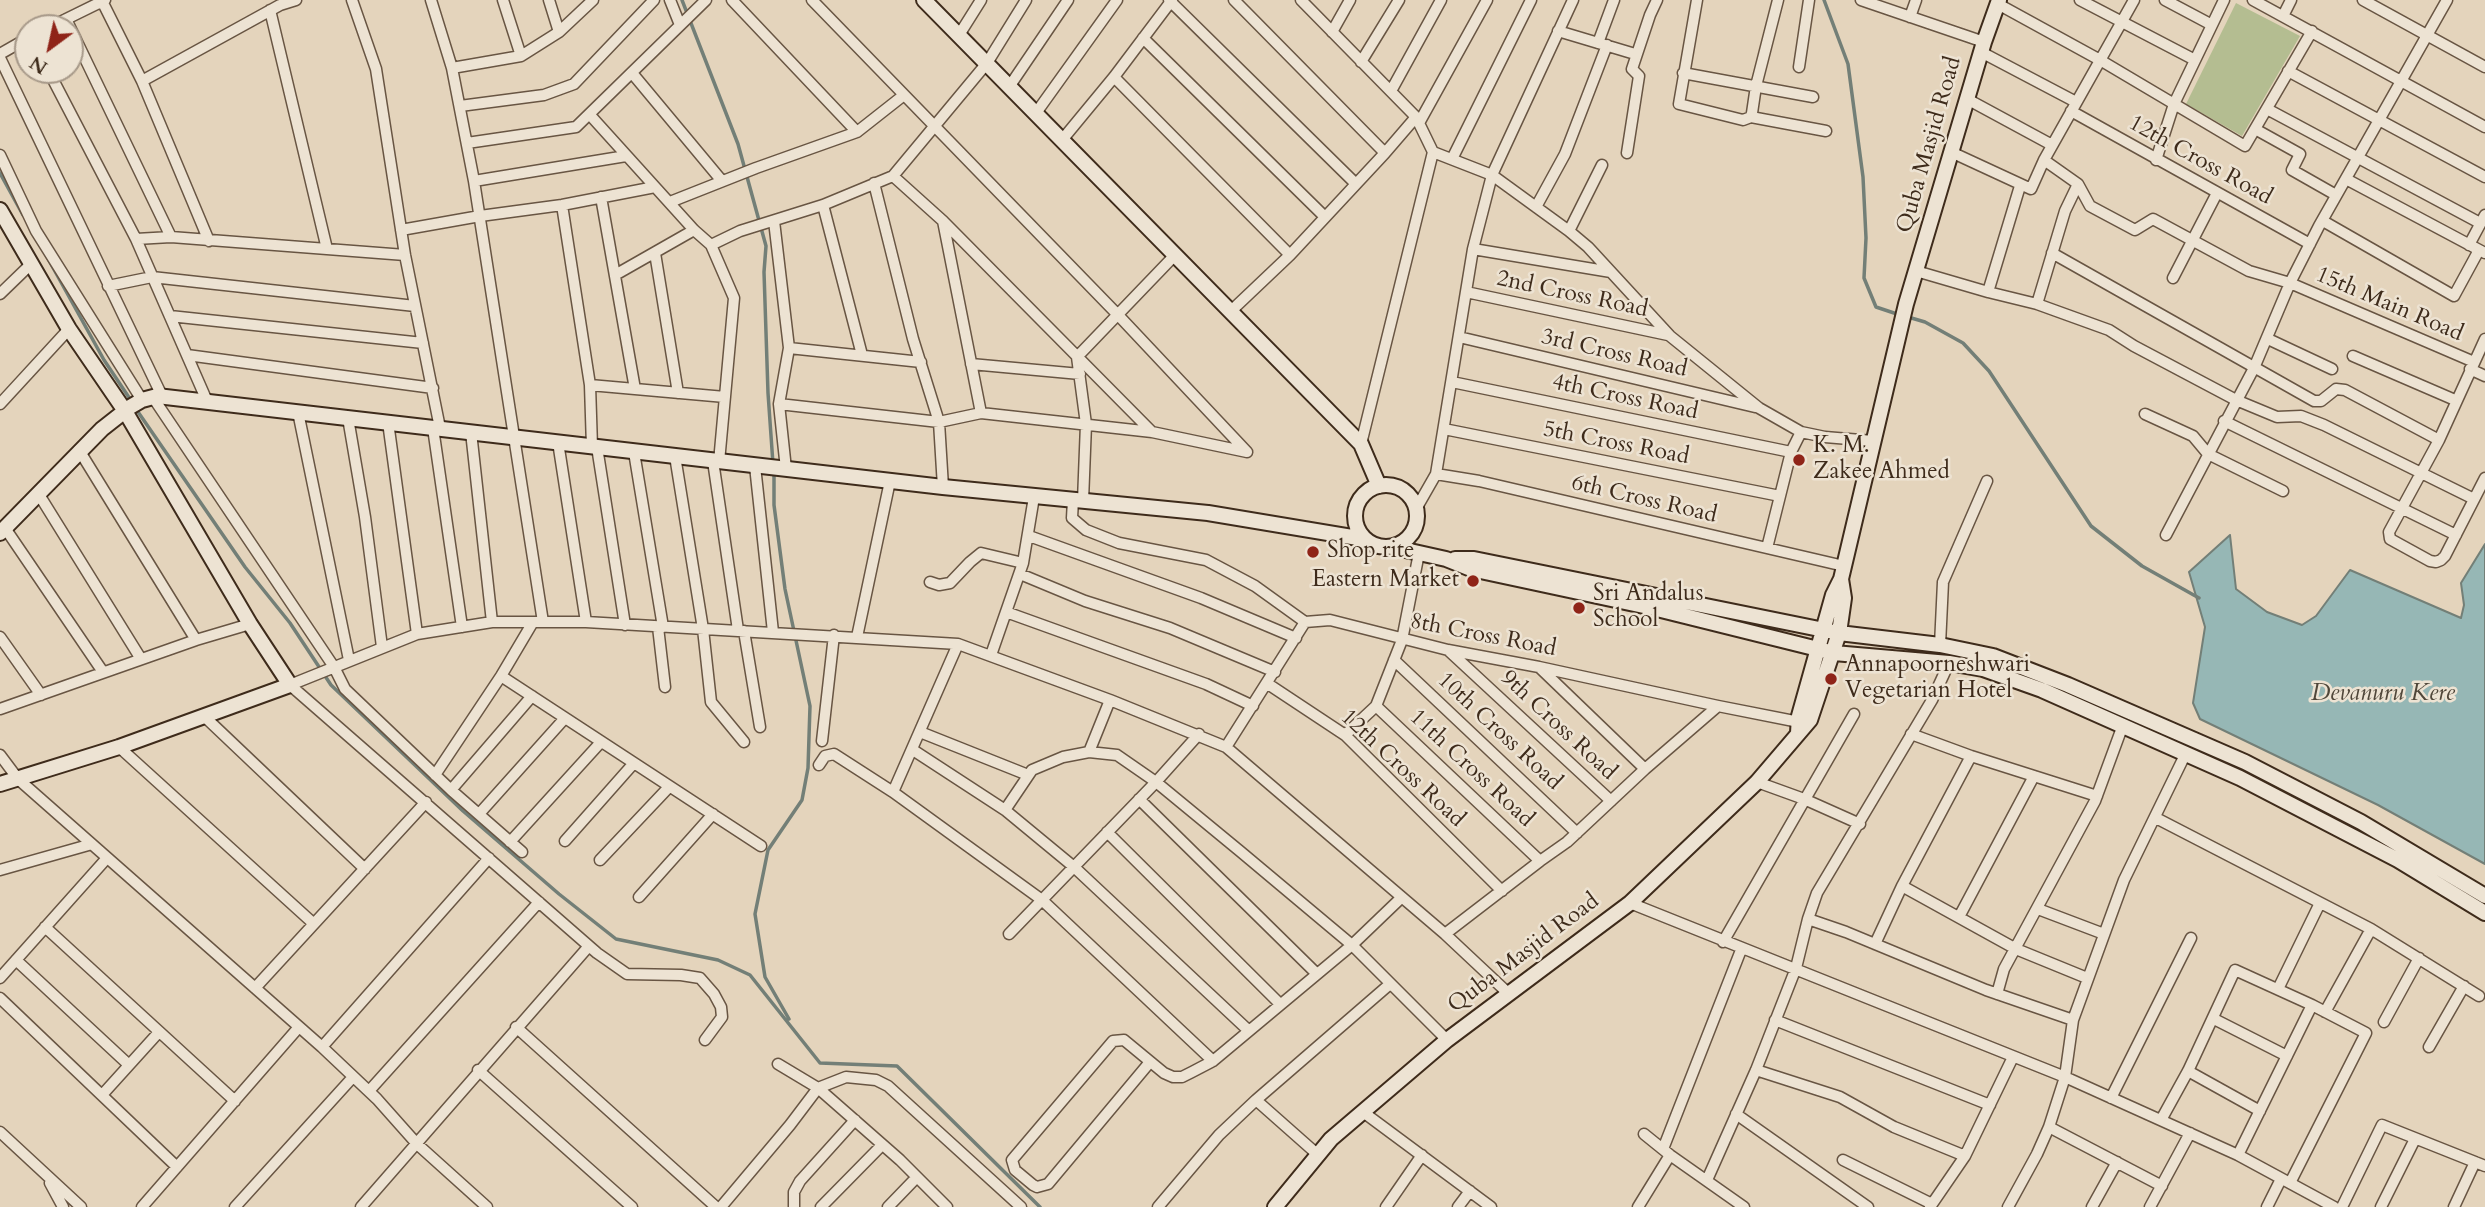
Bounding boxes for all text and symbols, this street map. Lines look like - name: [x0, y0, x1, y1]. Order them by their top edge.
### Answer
- north arrow: [14, 14, 84, 84]
- text: N: [25, 50, 53, 80]
- street label: Quba Masjid Road: [1892, 54, 1968, 236]
- street label: 12th Cross Road: [2123, 110, 2277, 212]
- street label: 15th Main Road: [2311, 262, 2467, 348]
- street label: 2nd Cross Road: [1494, 266, 1650, 324]
- street label: 3rd Cross Road: [1538, 324, 1690, 384]
- street label: 4th Cross Road: [1550, 369, 1700, 427]
- street label: 5th Cross Road: [1541, 416, 1691, 472]
- place label: K. M. Zakee Ahmed: [1813, 433, 1950, 487]
- marker: K. M. Zakee Ahmed: [1791, 452, 1807, 468]
- street label: 6th Cross Road: [1569, 470, 1719, 530]
- place label: Shop rite: [1327, 538, 1415, 566]
- marker: Shop rite: [1305, 544, 1321, 560]
- place label: Eastern Market: [1312, 567, 1459, 595]
- marker: Eastern Market: [1465, 573, 1481, 589]
- place label: Sri Andalus School: [1593, 581, 1703, 635]
- marker: Sri Andalus School: [1571, 600, 1587, 616]
- street label: 8th Cross Road: [1408, 608, 1558, 664]
- place label: Annapoorneshwari Vegetarian Hotel: [1845, 652, 2030, 706]
- street label: 9th Cross Road: [1494, 665, 1622, 787]
- street label: 10th Cross Road: [1431, 667, 1567, 797]
- marker: Annapoorneshwari Vegetarian Hotel: [1823, 671, 1839, 687]
- water label: Devanuru Kere: [2311, 680, 2455, 708]
- street label: 12th Cross Road: [1334, 704, 1470, 834]
- street label: 11th Cross Road: [1403, 704, 1539, 834]
- street label: Quba Masjid Road: [1443, 888, 1605, 1020]

